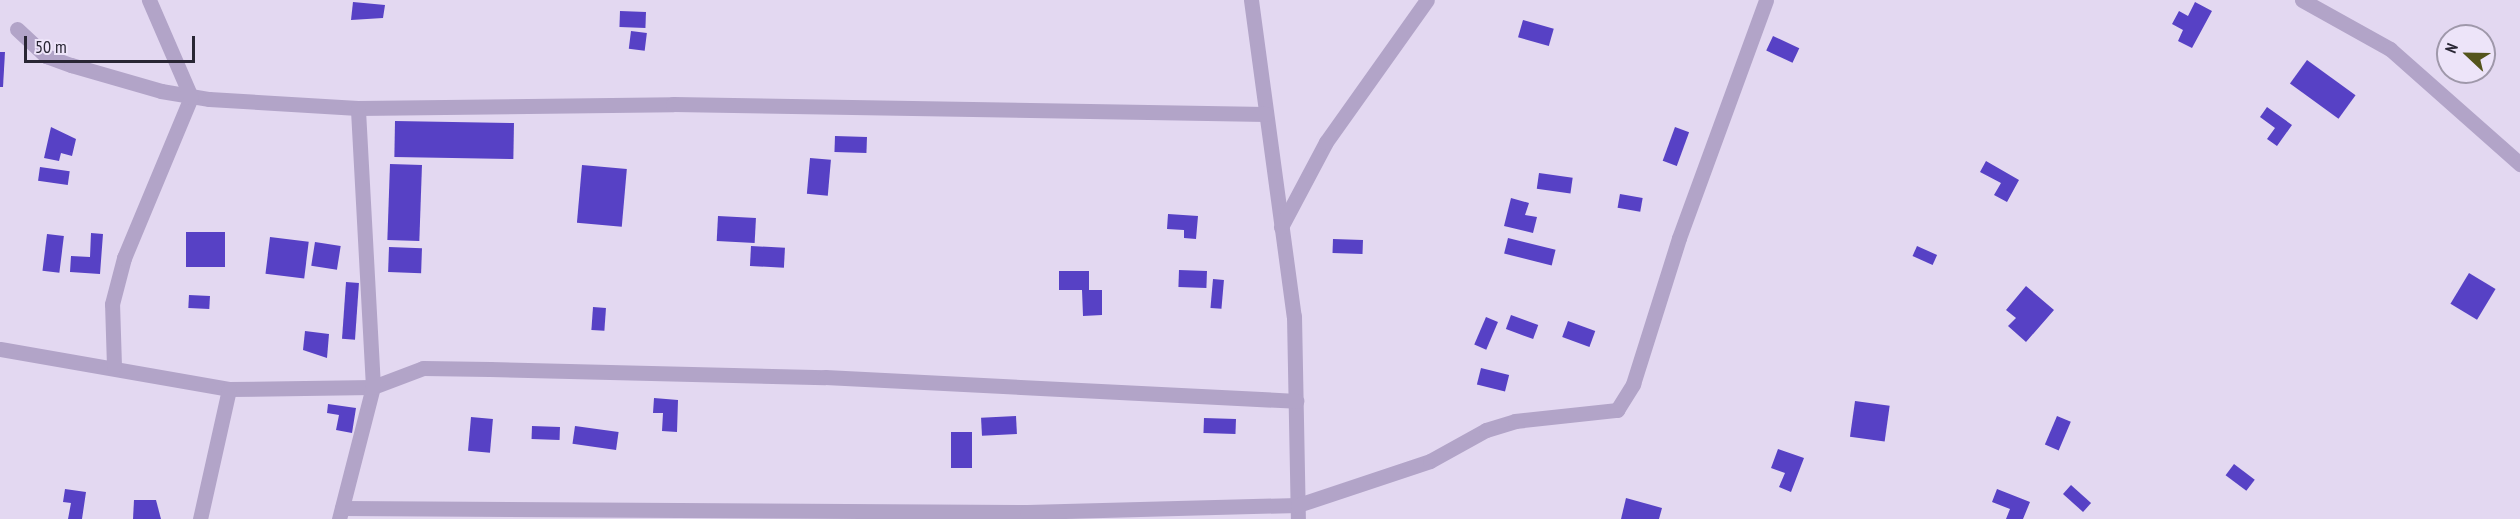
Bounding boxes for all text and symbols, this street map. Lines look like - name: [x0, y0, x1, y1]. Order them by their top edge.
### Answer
- scale bar: [27, 24, 198, 62]
- north arrow: [2436, 24, 2496, 84]
- text: 50 m: [35, 35, 67, 58]
- text: N: [2440, 40, 2462, 56]

